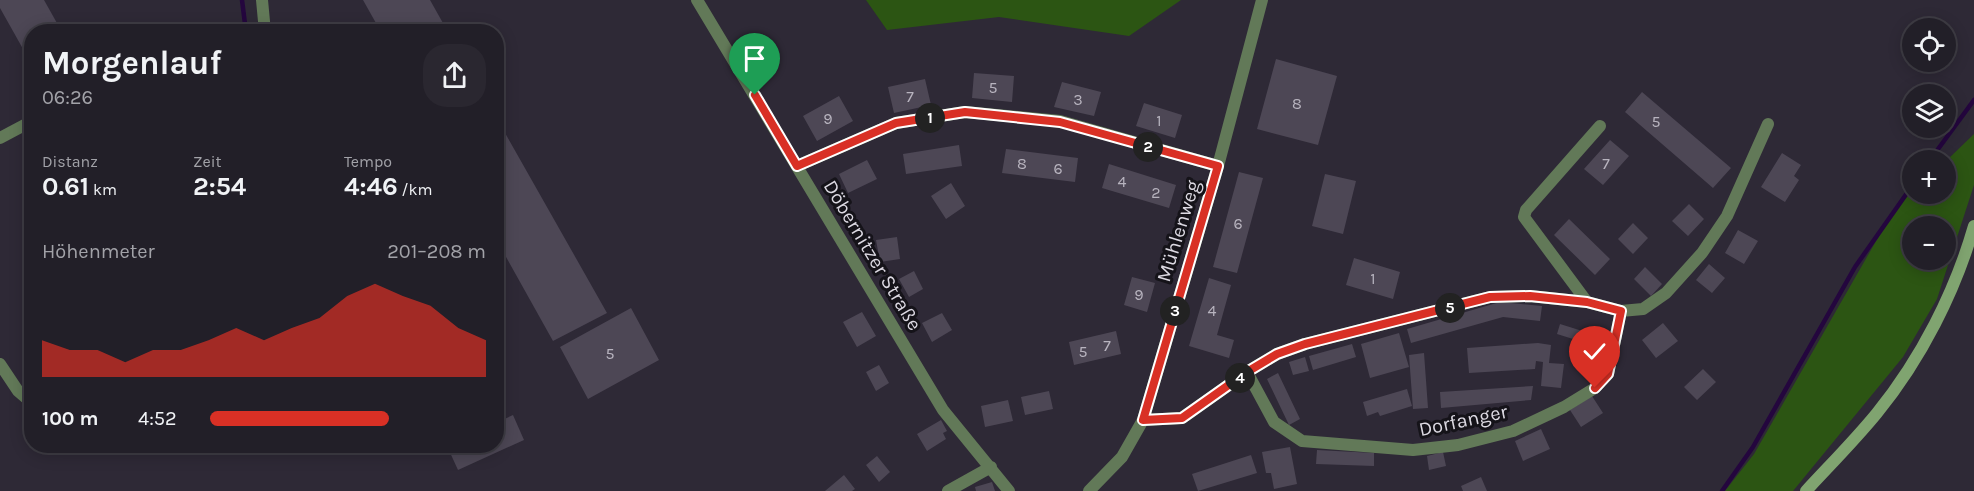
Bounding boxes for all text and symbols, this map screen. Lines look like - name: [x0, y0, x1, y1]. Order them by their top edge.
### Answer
- map controls: [1902, 18, 1956, 270]
- button: locate: [1902, 18, 1956, 72]
- pin: [729, 33, 780, 95]
- icon: arrive: [738, 42, 771, 75]
- text: Morgenlauf: [42, 44, 222, 82]
- button: share: [423, 44, 486, 107]
- house number: 5: [988, 78, 998, 97]
- button: layers: [1902, 84, 1956, 138]
- text: 06:26: [42, 86, 93, 109]
- house number: 7: [906, 87, 914, 106]
- house number: 3: [1073, 90, 1083, 109]
- house number: 8: [1292, 94, 1302, 113]
- pin: 1: [915, 103, 945, 133]
- text: 1: [927, 108, 933, 127]
- house number: 9: [823, 109, 833, 128]
- house number: 1: [1156, 111, 1162, 130]
- house number: 5: [1651, 112, 1661, 131]
- pin: 2: [1133, 132, 1163, 162]
- text: 2: [1143, 137, 1153, 156]
- button: +: [1902, 150, 1956, 204]
- text: Distanz: [42, 152, 98, 171]
- text: Zeit: [193, 152, 221, 171]
- text: Tempo: [344, 152, 392, 171]
- house number: 8: [1017, 154, 1027, 173]
- house number: 7: [1602, 154, 1610, 173]
- house number: 6: [1053, 159, 1063, 178]
- text: 0.61: [42, 171, 89, 202]
- text: 2:54: [193, 171, 246, 202]
- text: 4:46: [344, 171, 398, 202]
- house number: 4: [1118, 172, 1127, 191]
- street label: Döbernitzer Straße: [819, 176, 927, 335]
- street label: Mühlenweg: [1152, 178, 1205, 285]
- text: km: [89, 180, 117, 199]
- text: /km: [398, 180, 432, 199]
- house number: 2: [1151, 183, 1161, 202]
- house number: 6: [1233, 214, 1243, 233]
- button: −: [1902, 216, 1956, 270]
- text: Höhenmeter: [42, 240, 155, 263]
- text: 201–208 m: [387, 240, 486, 263]
- house number: 1: [1370, 269, 1376, 288]
- house number: 9: [1134, 285, 1144, 304]
- pin: 5: [1435, 293, 1465, 323]
- pin: 3: [1160, 296, 1190, 326]
- text: 5: [1445, 298, 1455, 317]
- text: 3: [1170, 301, 1180, 320]
- house number: 4: [1208, 301, 1217, 320]
- pin: [1569, 326, 1620, 388]
- icon: check: [1578, 335, 1611, 368]
- house number: 7: [1103, 336, 1111, 355]
- house number: 5: [1078, 342, 1088, 361]
- house number: 5: [605, 344, 615, 363]
- pin: 4: [1225, 363, 1255, 393]
- text: 4: [1235, 368, 1245, 387]
- street label: Dorfanger: [1417, 400, 1510, 441]
- text: 100 m: [42, 407, 98, 430]
- text: 4:52: [138, 407, 177, 430]

